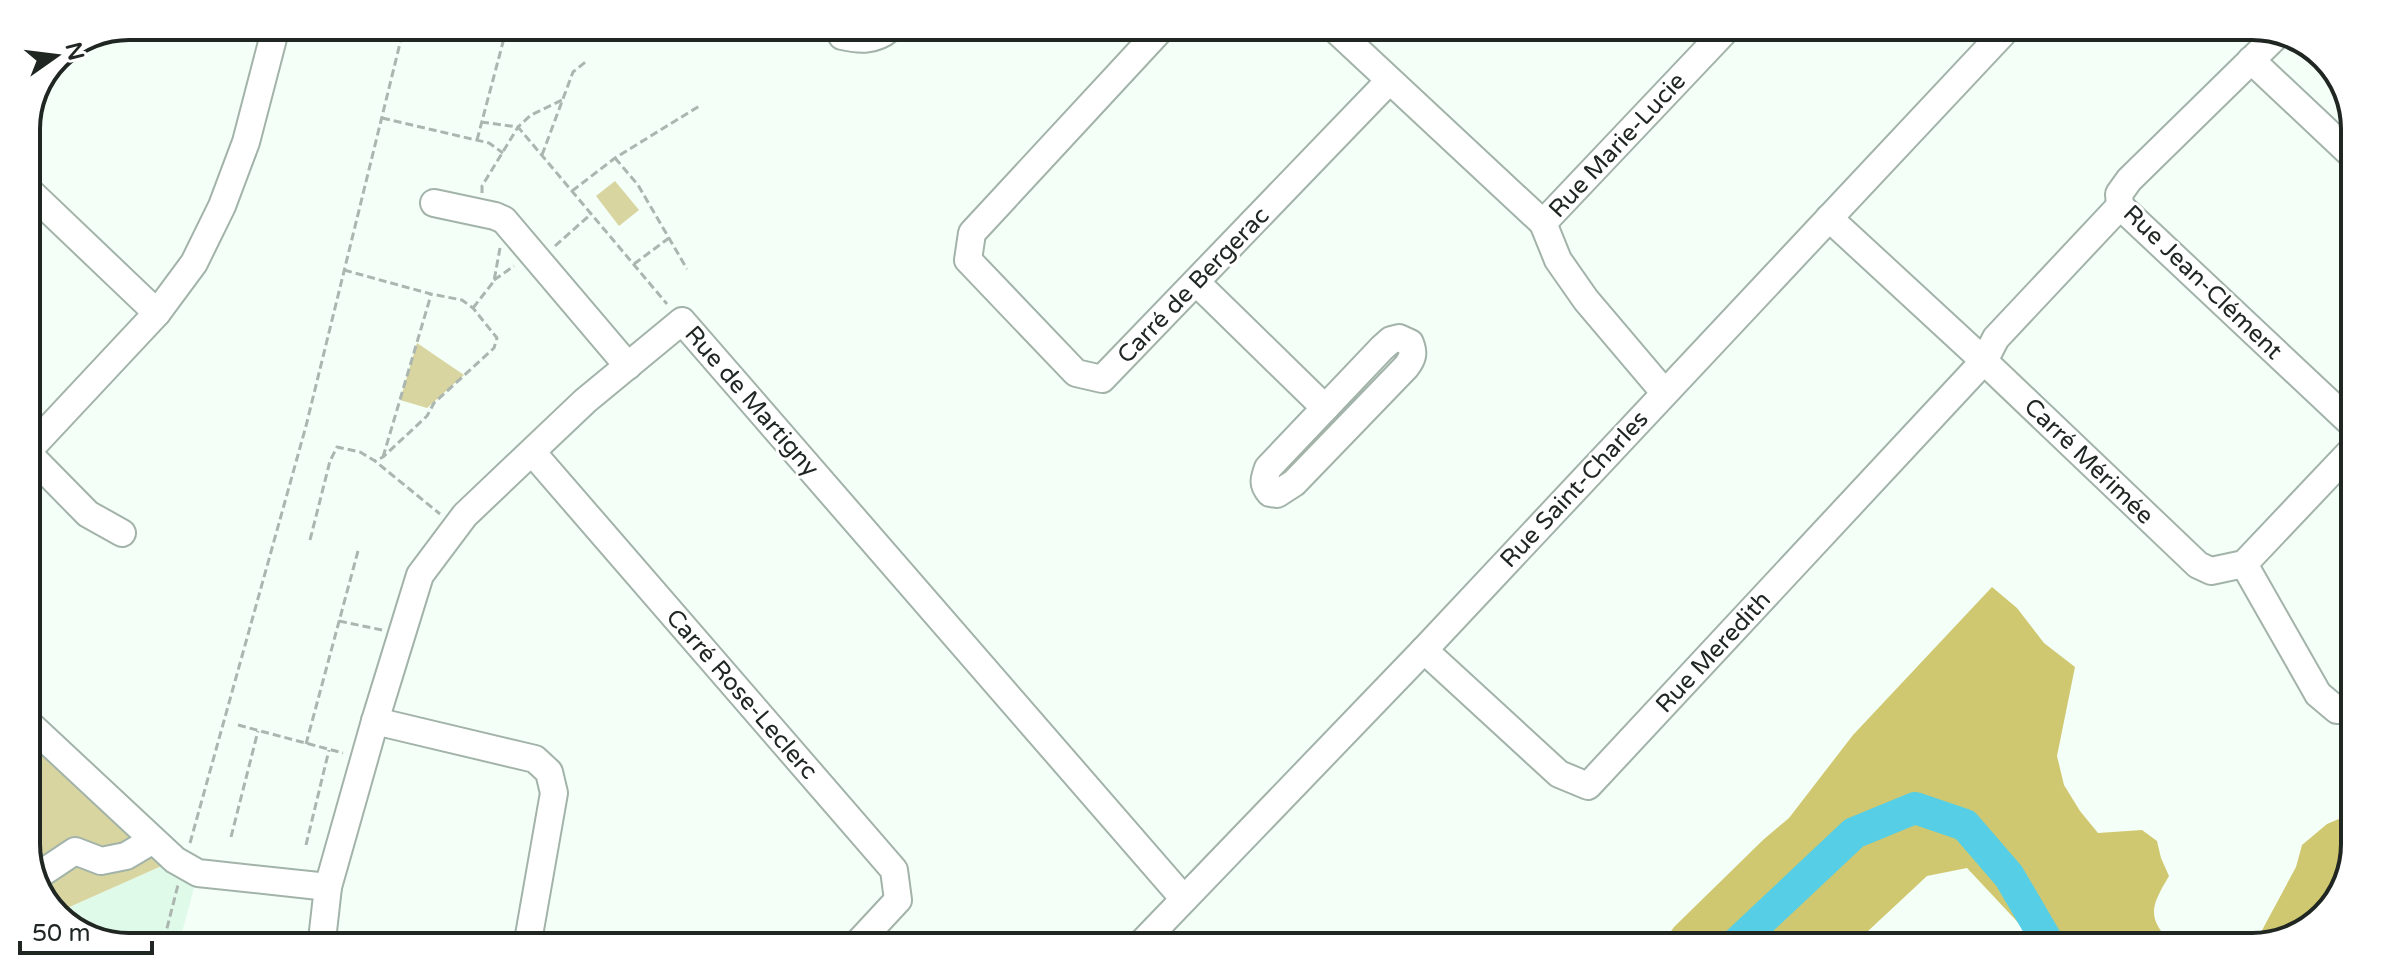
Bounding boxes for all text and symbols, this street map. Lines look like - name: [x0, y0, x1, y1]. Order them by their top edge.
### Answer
- north arrow: [16, 16, 96, 96]
- text: N: [60, 40, 89, 63]
- street label: Rue Marie-Lucie: [1543, 67, 1692, 224]
- street label: Rue Jean-Clément: [2117, 199, 2288, 366]
- street label: Carré de Bergerac: [1111, 201, 1275, 370]
- street label: Rue de Martigny: [678, 320, 825, 483]
- street label: Carré Mérimée: [2018, 392, 2159, 530]
- street label: Rue Saint-Charles: [1494, 405, 1655, 574]
- street label: Rue Meredith: [1650, 586, 1777, 719]
- street label: Carré Rose-Leclerc: [660, 603, 823, 785]
- scale bar: [20, 905, 152, 955]
- text: 50 m: [32, 919, 90, 948]

